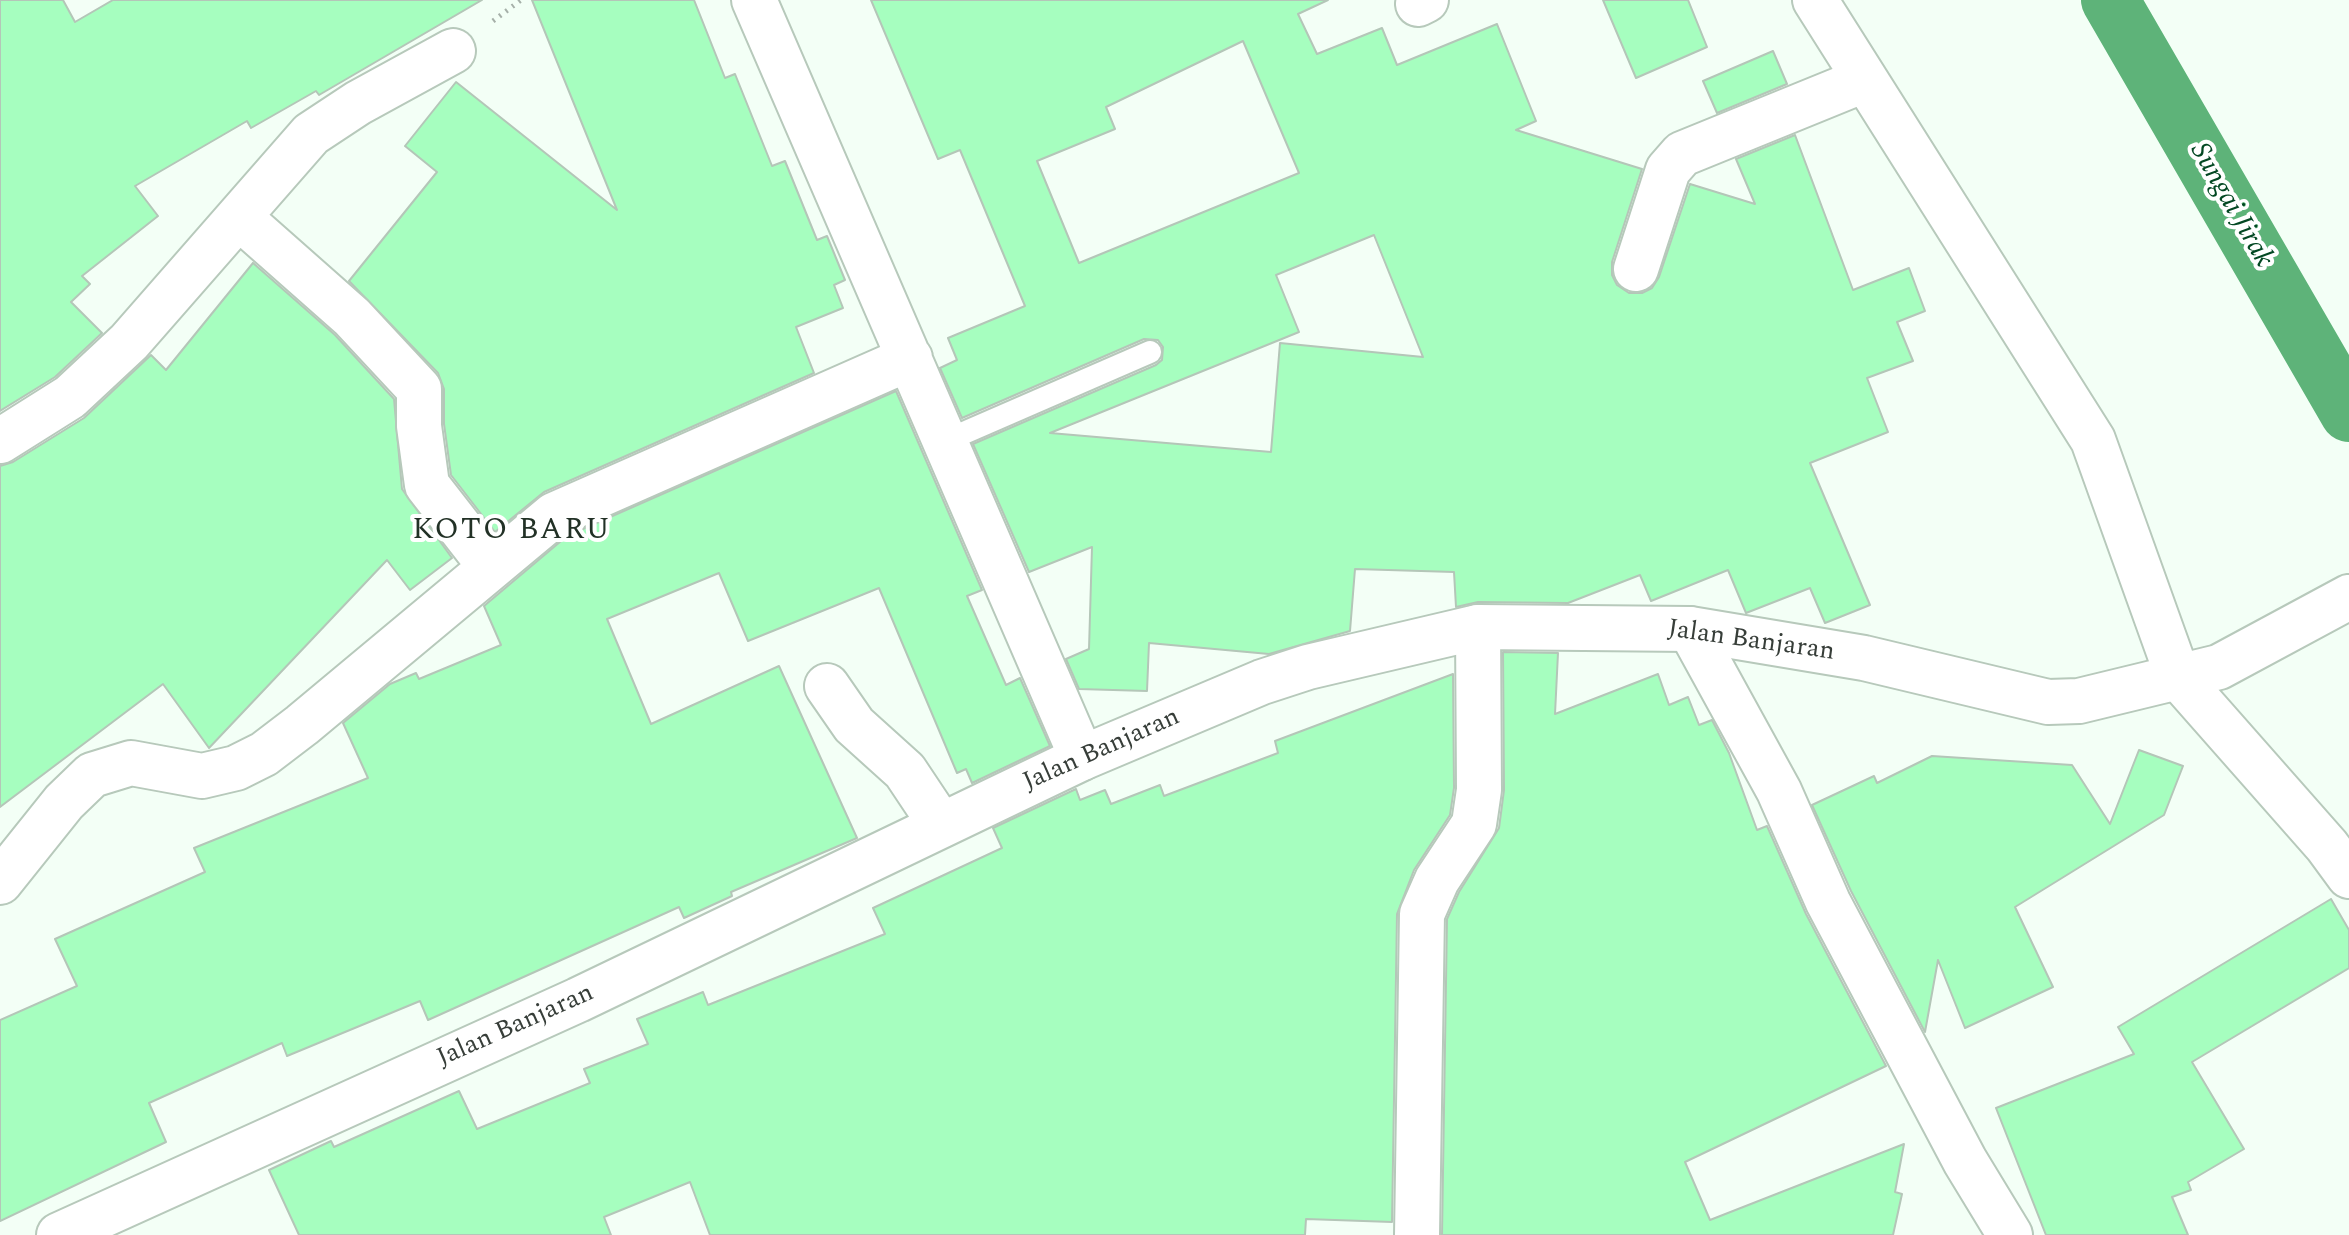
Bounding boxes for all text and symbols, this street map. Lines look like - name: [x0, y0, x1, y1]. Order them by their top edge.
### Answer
- water label: Sungai Jirak: [2181, 138, 2279, 274]
- district label: KOTO BARU: [412, 514, 612, 550]
- street label: Jalan Banjaran: [1666, 615, 1836, 669]
- street label: Jalan Banjaran: [1019, 703, 1185, 799]
- street label: Jalan Banjaran: [433, 979, 599, 1075]

